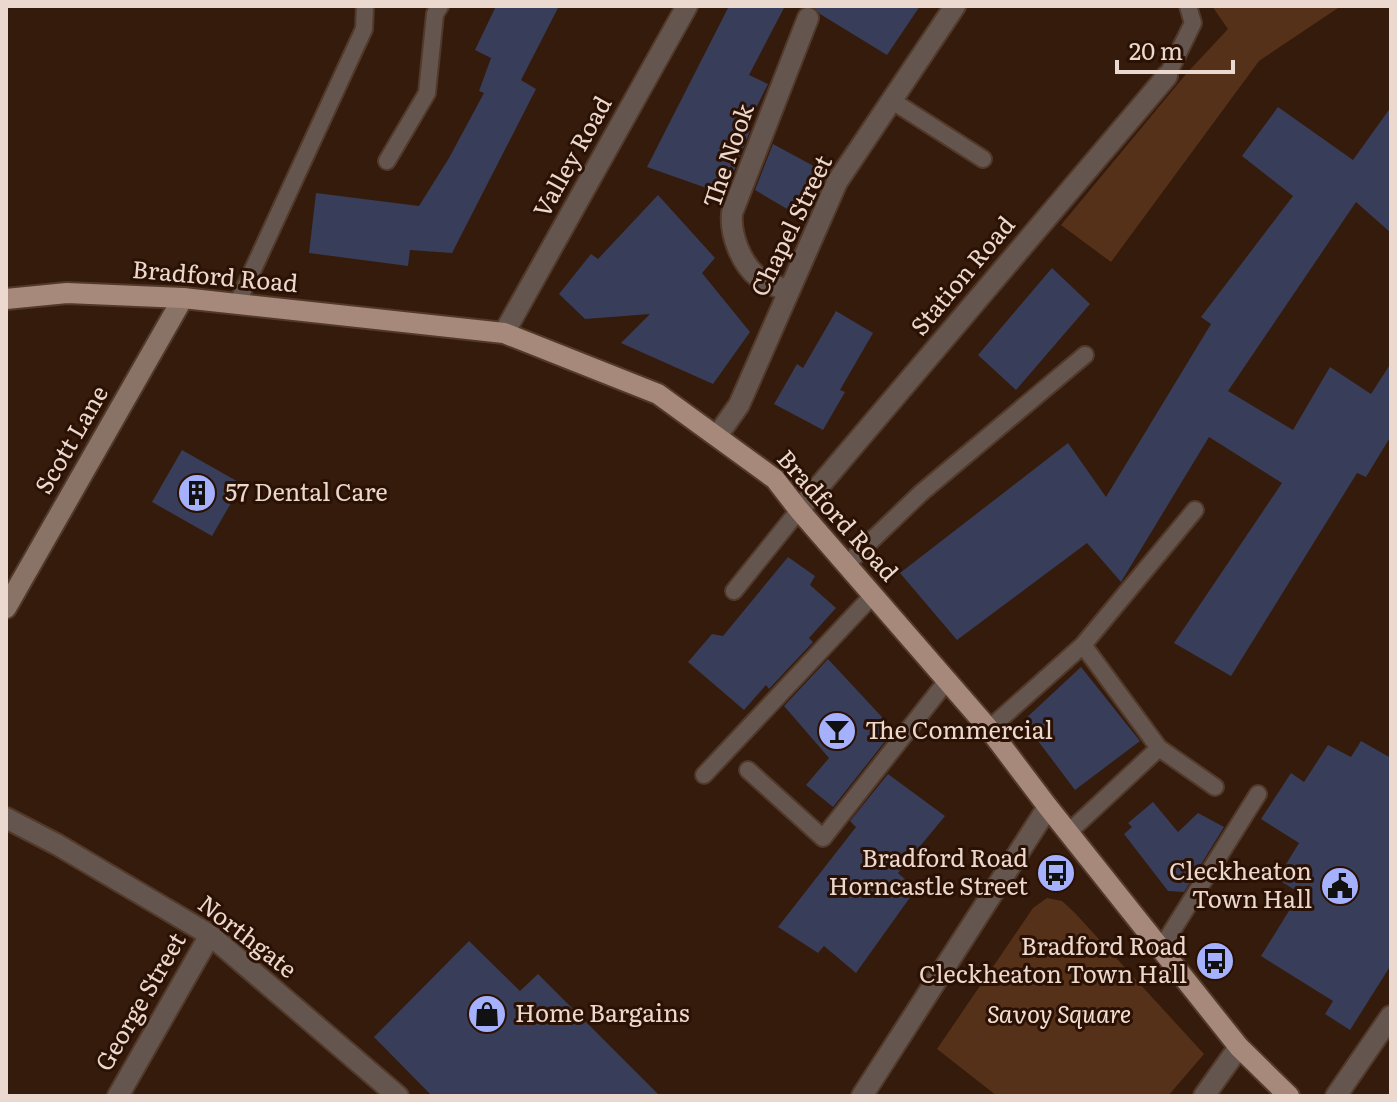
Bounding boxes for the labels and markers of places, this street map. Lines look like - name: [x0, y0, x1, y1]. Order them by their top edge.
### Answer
- building icon: 57 Dental Care: [176, 472, 218, 514]
- place label: 57 Dental Care: [225, 473, 388, 508]
- bar icon: The Commercial: [816, 710, 858, 752]
- place label: The Commercial: [865, 711, 1053, 746]
- place label: Bradford Road Horncastle Street: [828, 839, 1028, 902]
- bus stop icon: Bradford Road Horncastle Street: [1035, 852, 1077, 894]
- place label: Cleckheaton Town Hall: [1169, 852, 1312, 915]
- public building icon: Cleckheaton Town Hall: [1319, 865, 1361, 907]
- place label: Bradford Road Cleckheaton Town Hall: [919, 927, 1187, 990]
- bus stop icon: Bradford Road Cleckheaton Town Hall: [1194, 940, 1236, 982]
- shop icon: Home Bargains: [466, 993, 508, 1035]
- place label: Home Bargains: [515, 994, 690, 1029]

